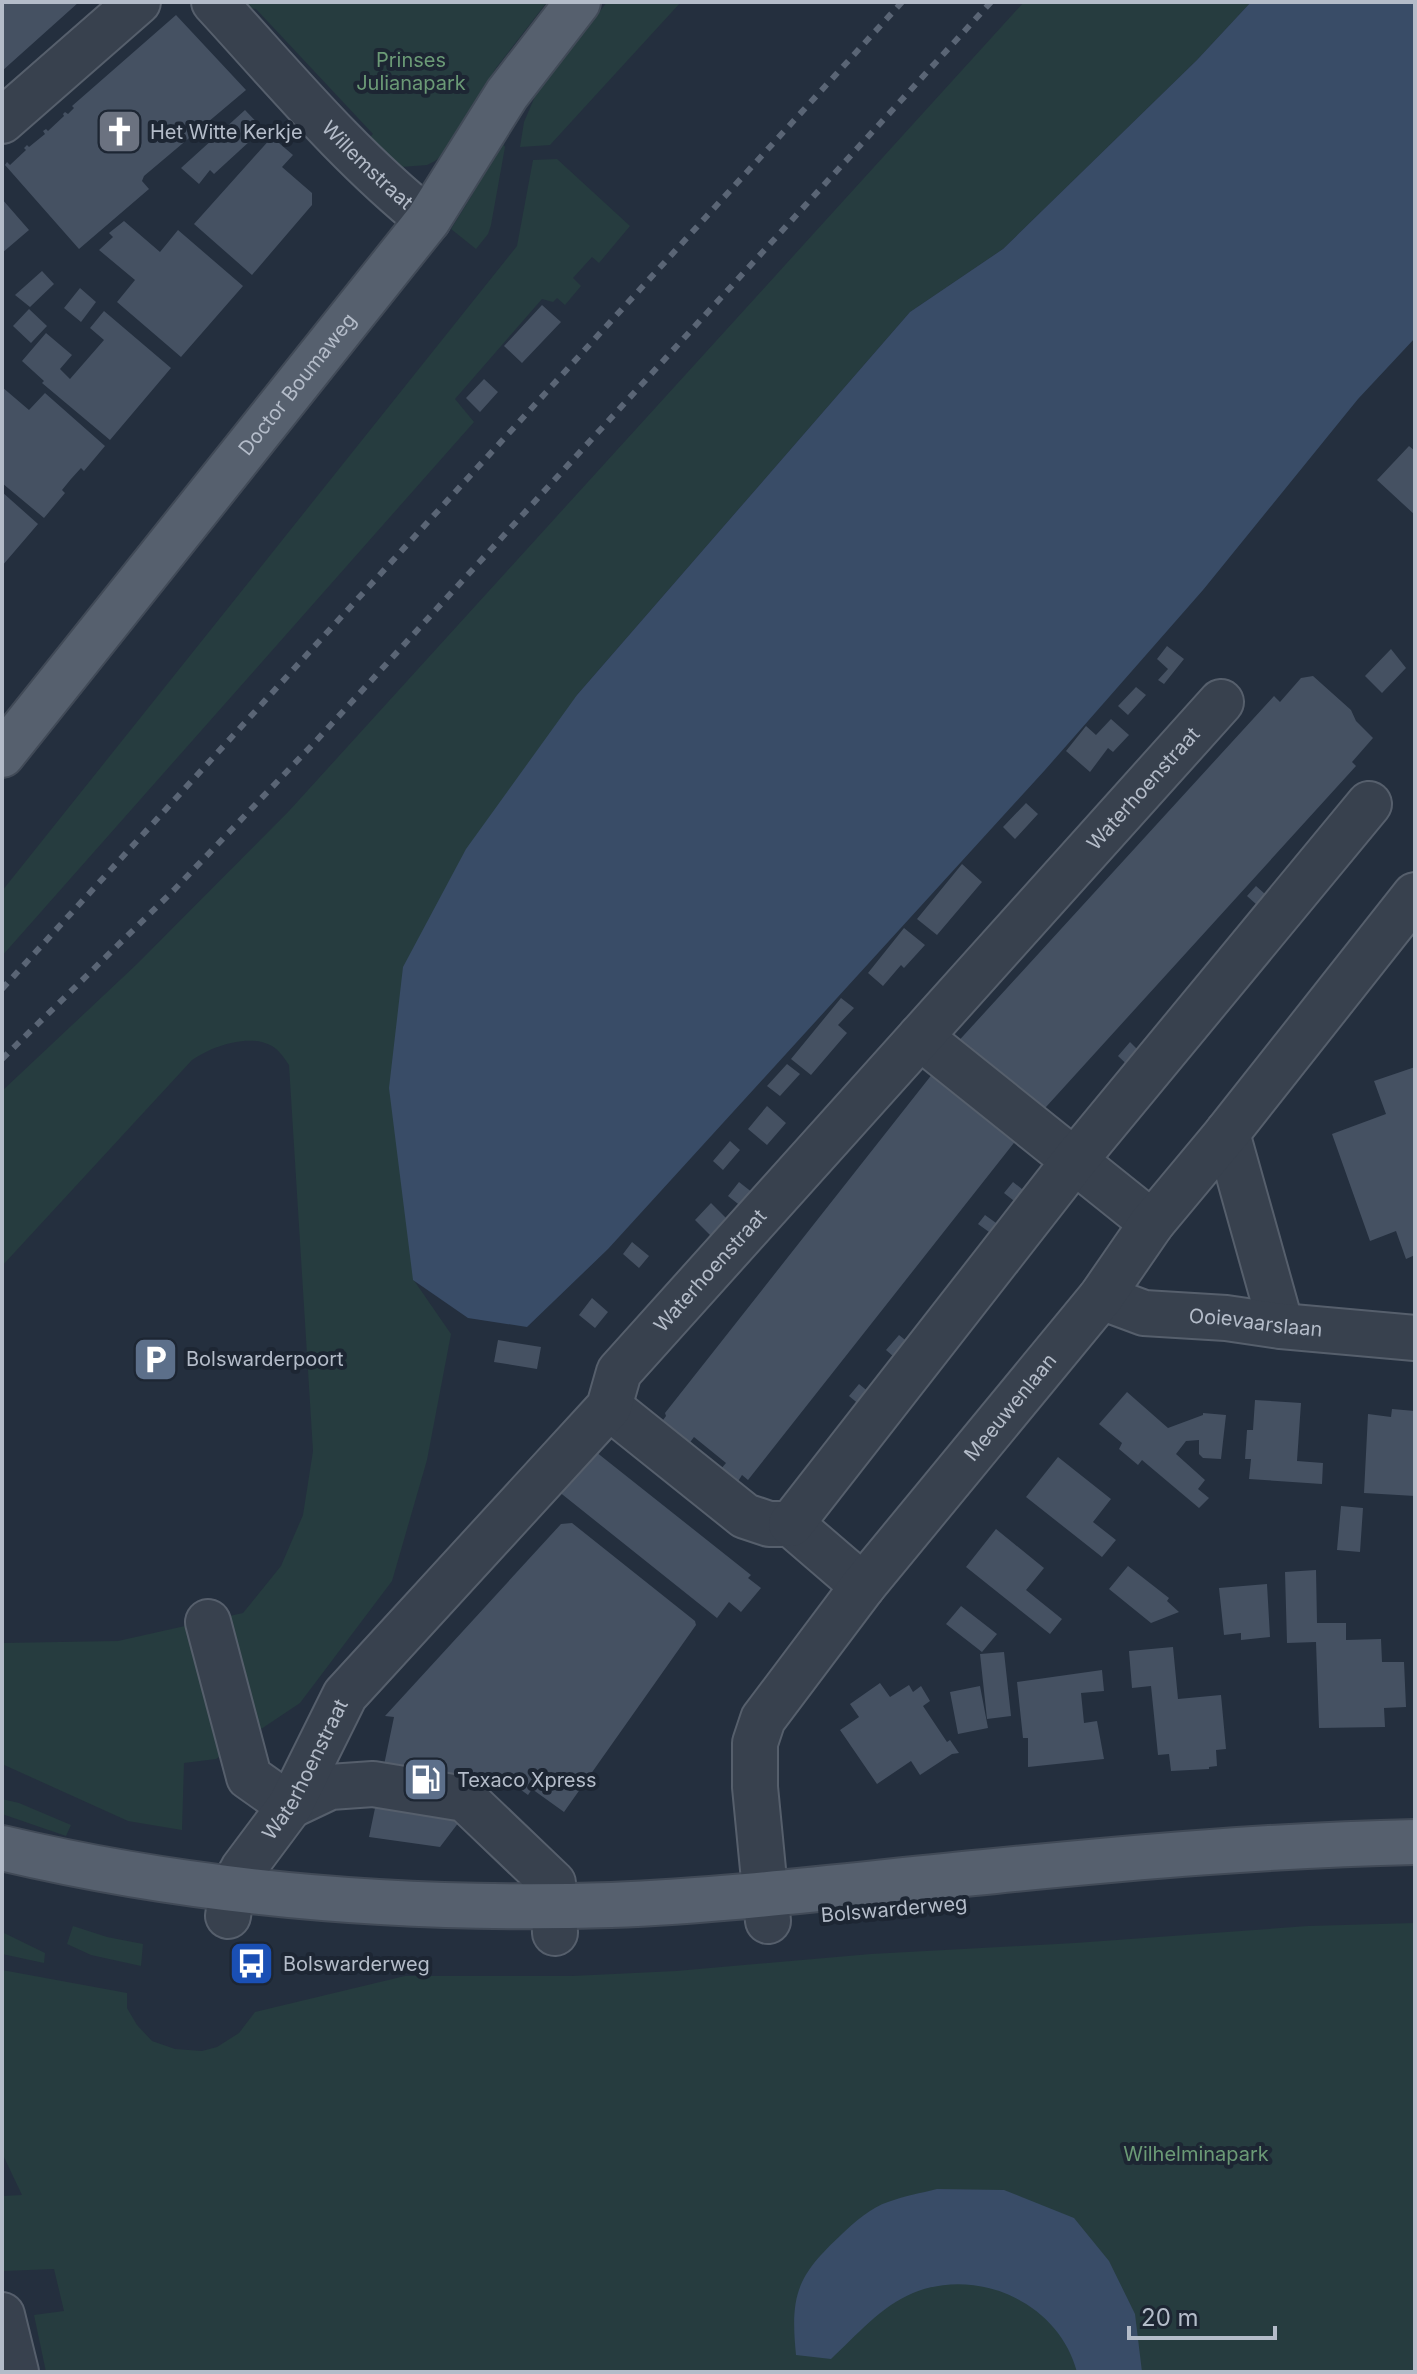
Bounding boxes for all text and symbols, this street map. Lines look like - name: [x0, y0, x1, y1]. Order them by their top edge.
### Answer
- park label: Prinses Julianapark: [356, 48, 466, 95]
- church icon: Het Witte Kerkje: [95, 108, 143, 156]
- street label: Willemstraat: [317, 116, 418, 215]
- place label: Het Witte Kerkje: [150, 120, 303, 144]
- street label: Doctor Boumaweg: [233, 308, 361, 460]
- street label: Waterhoenstraat: [1082, 722, 1205, 855]
- street label: Waterhoenstraat: [649, 1204, 772, 1337]
- street label: Ooievaarslaan: [1188, 1304, 1323, 1342]
- parking icon: Bolswarderpoort: [131, 1335, 179, 1383]
- place label: Bolswarderpoort: [186, 1347, 344, 1371]
- street label: Meeuwenlaan: [959, 1349, 1061, 1466]
- street label: Waterhoenstraat: [257, 1695, 353, 1845]
- fuel station icon: Texaco Xpress: [402, 1756, 450, 1804]
- place label: Texaco Xpress: [457, 1768, 597, 1792]
- street label: Bolswarderweg: [820, 1891, 968, 1927]
- bus stop icon: Bolswarderweg: [228, 1940, 276, 1988]
- place label: Bolswarderweg: [283, 1952, 430, 1976]
- park label: Wilhelminapark: [1123, 2142, 1269, 2166]
- scale bar: [1129, 2290, 1275, 2340]
- text: 20 m: [1141, 2303, 1199, 2332]

